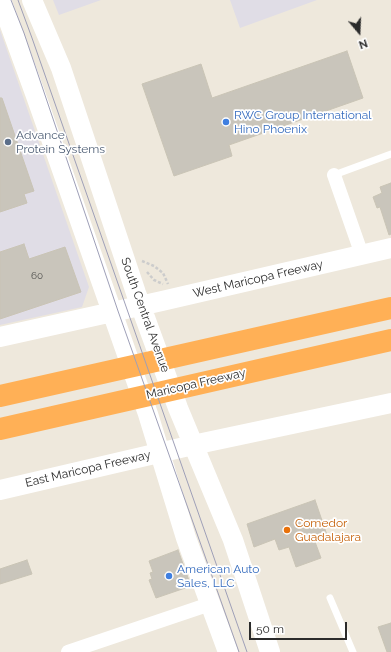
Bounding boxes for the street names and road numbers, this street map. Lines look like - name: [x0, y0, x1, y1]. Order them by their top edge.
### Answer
- street label: South Central Avenue: [118, 256, 172, 374]
- street label: West Maricopa Freeway: [191, 257, 325, 301]
- street label: Maricopa Freeway: [145, 366, 247, 402]
- street label: East Maricopa Freeway: [24, 448, 152, 490]

